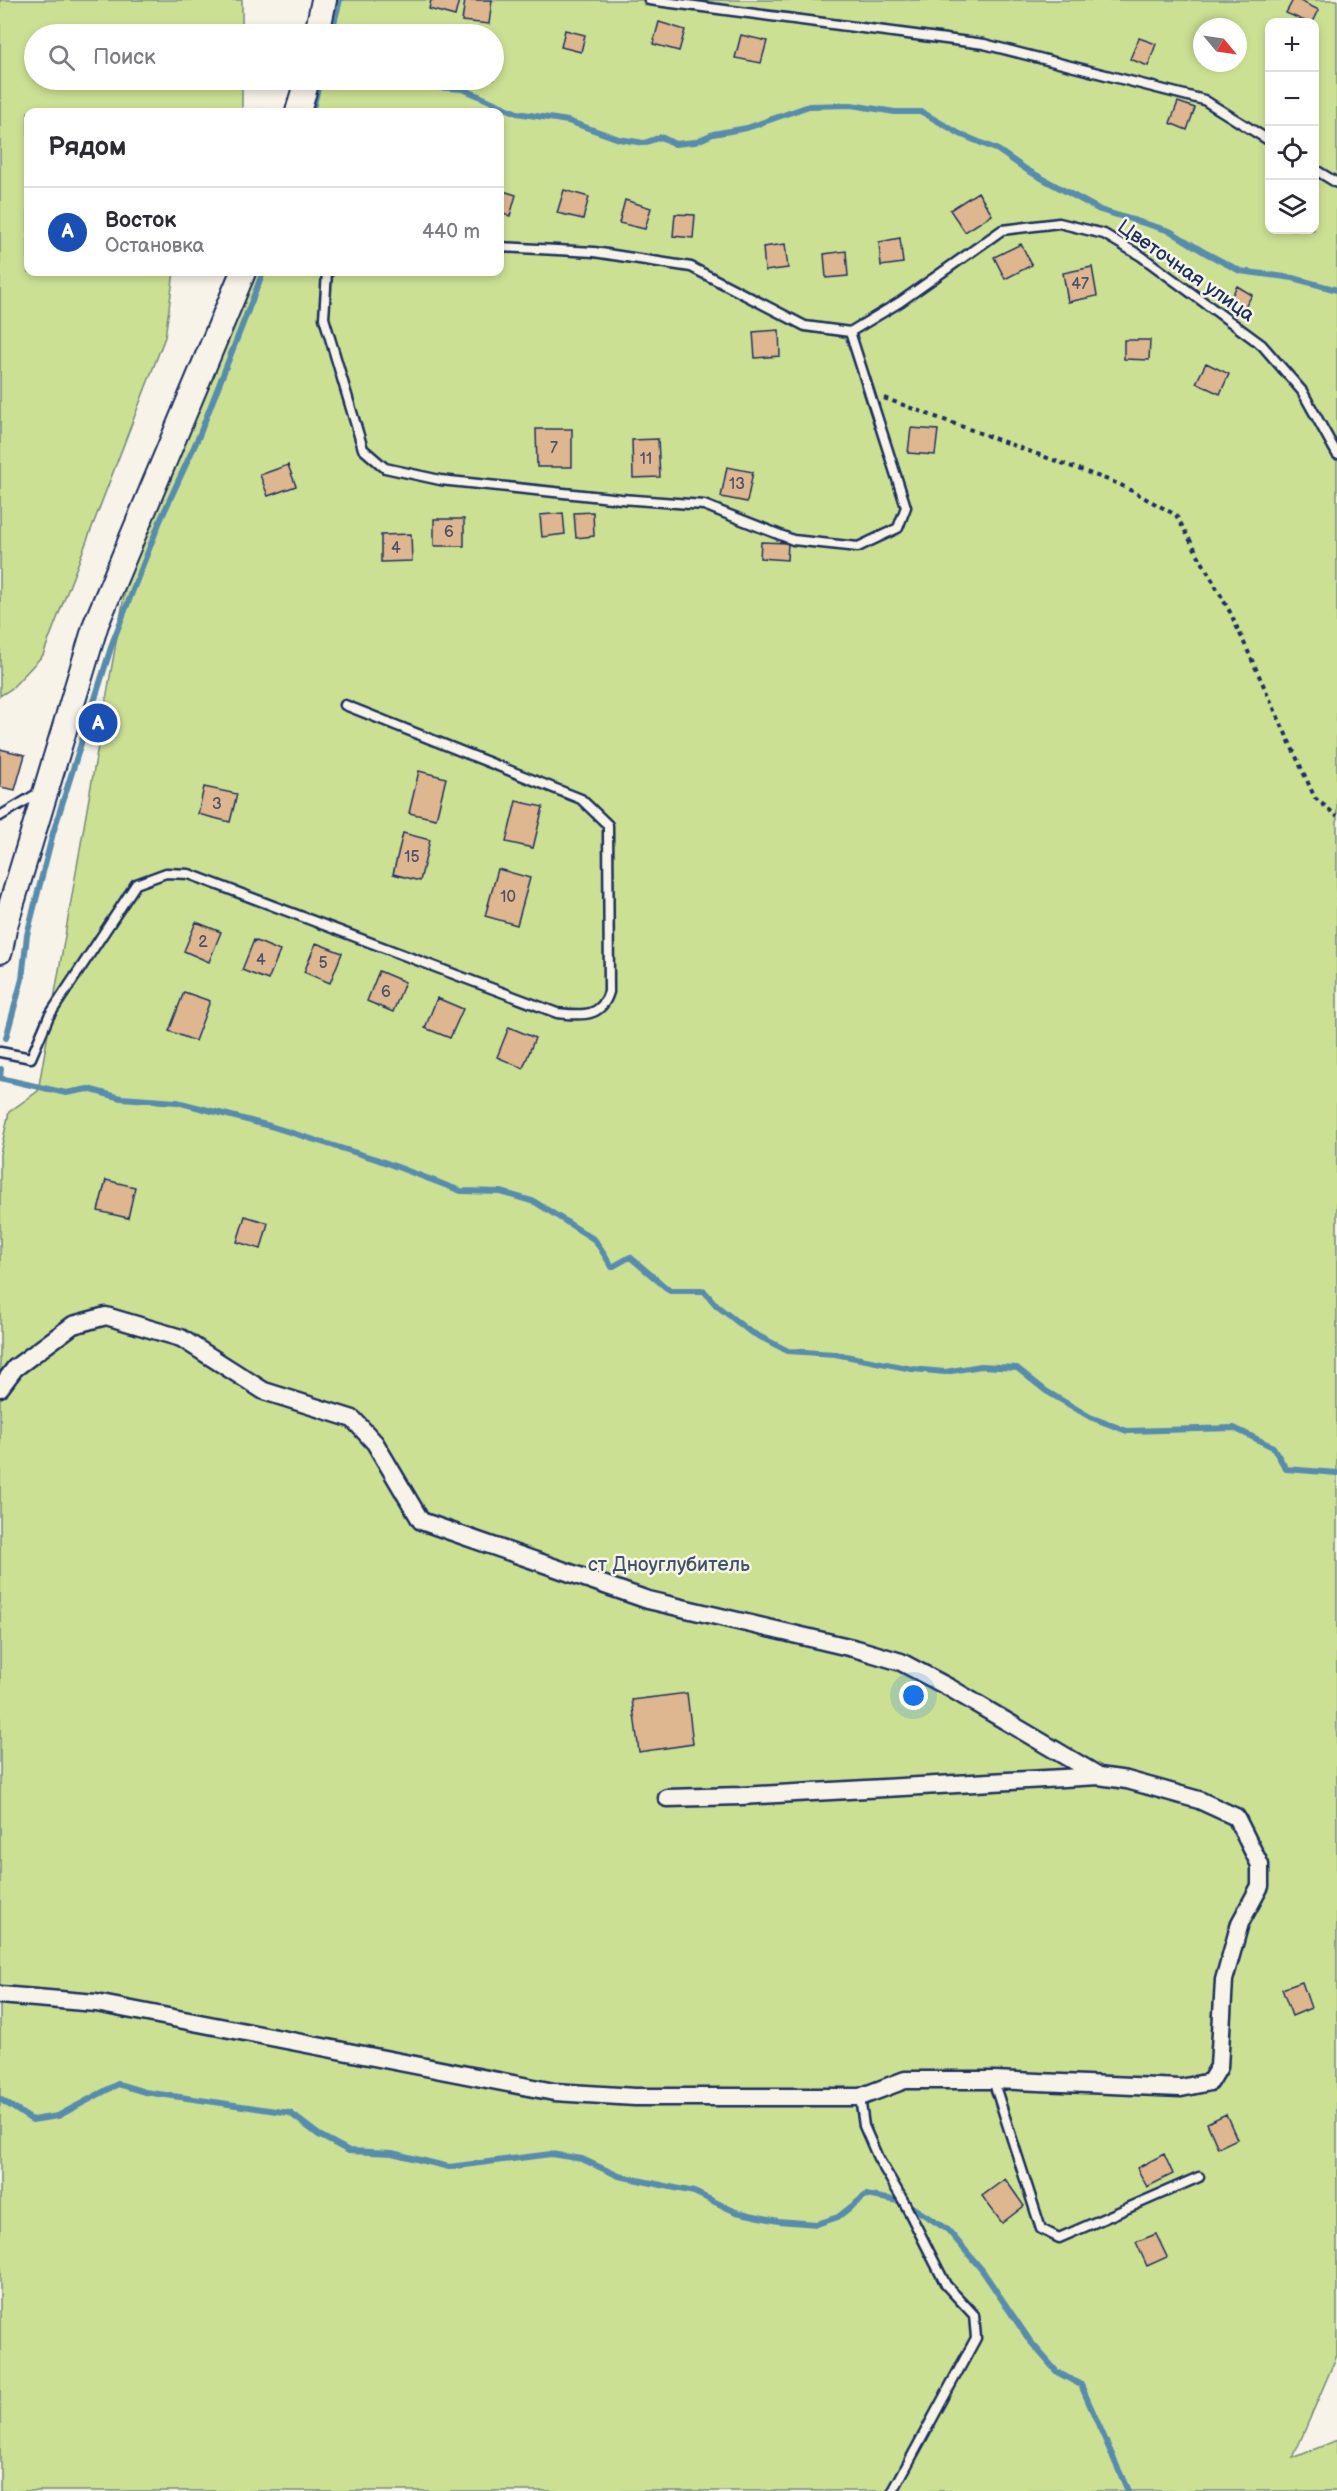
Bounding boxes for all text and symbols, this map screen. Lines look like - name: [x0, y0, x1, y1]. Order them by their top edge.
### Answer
- north arrow: [1193, 18, 1247, 72]
- map controls: [1265, 18, 1319, 234]
- button: +: [1265, 18, 1319, 72]
- search box: [24, 24, 504, 90]
- icon: search: [45, 41, 78, 74]
- text: Поиск: [93, 44, 156, 71]
- button: −: [1265, 72, 1319, 126]
- button: locate: [1265, 126, 1319, 180]
- text: Рядом: [48, 132, 126, 163]
- button: layers: [1265, 180, 1319, 234]
- text: Восток: [105, 207, 176, 234]
- street label: Цветочная улица: [1113, 215, 1259, 327]
- text: A: [61, 220, 74, 244]
- text: 440 m: [422, 220, 480, 244]
- text: Остановка: [105, 234, 204, 258]
- house number: 47: [1071, 275, 1089, 294]
- house number: 7: [550, 439, 558, 458]
- house number: 11: [640, 450, 652, 469]
- house number: 13: [729, 475, 745, 494]
- house number: 6: [444, 523, 454, 542]
- house number: 4: [391, 539, 401, 558]
- pin: A: [78, 700, 118, 746]
- house number: 3: [212, 795, 222, 814]
- house number: 15: [404, 848, 420, 867]
- house number: 10: [500, 888, 516, 907]
- house number: 2: [198, 933, 208, 952]
- house number: 4: [256, 951, 266, 970]
- house number: 5: [318, 954, 328, 973]
- house number: 6: [381, 983, 391, 1002]
- park label: ст Дноуглубитель: [588, 1553, 750, 1577]
- your location: [899, 1681, 928, 1710]

